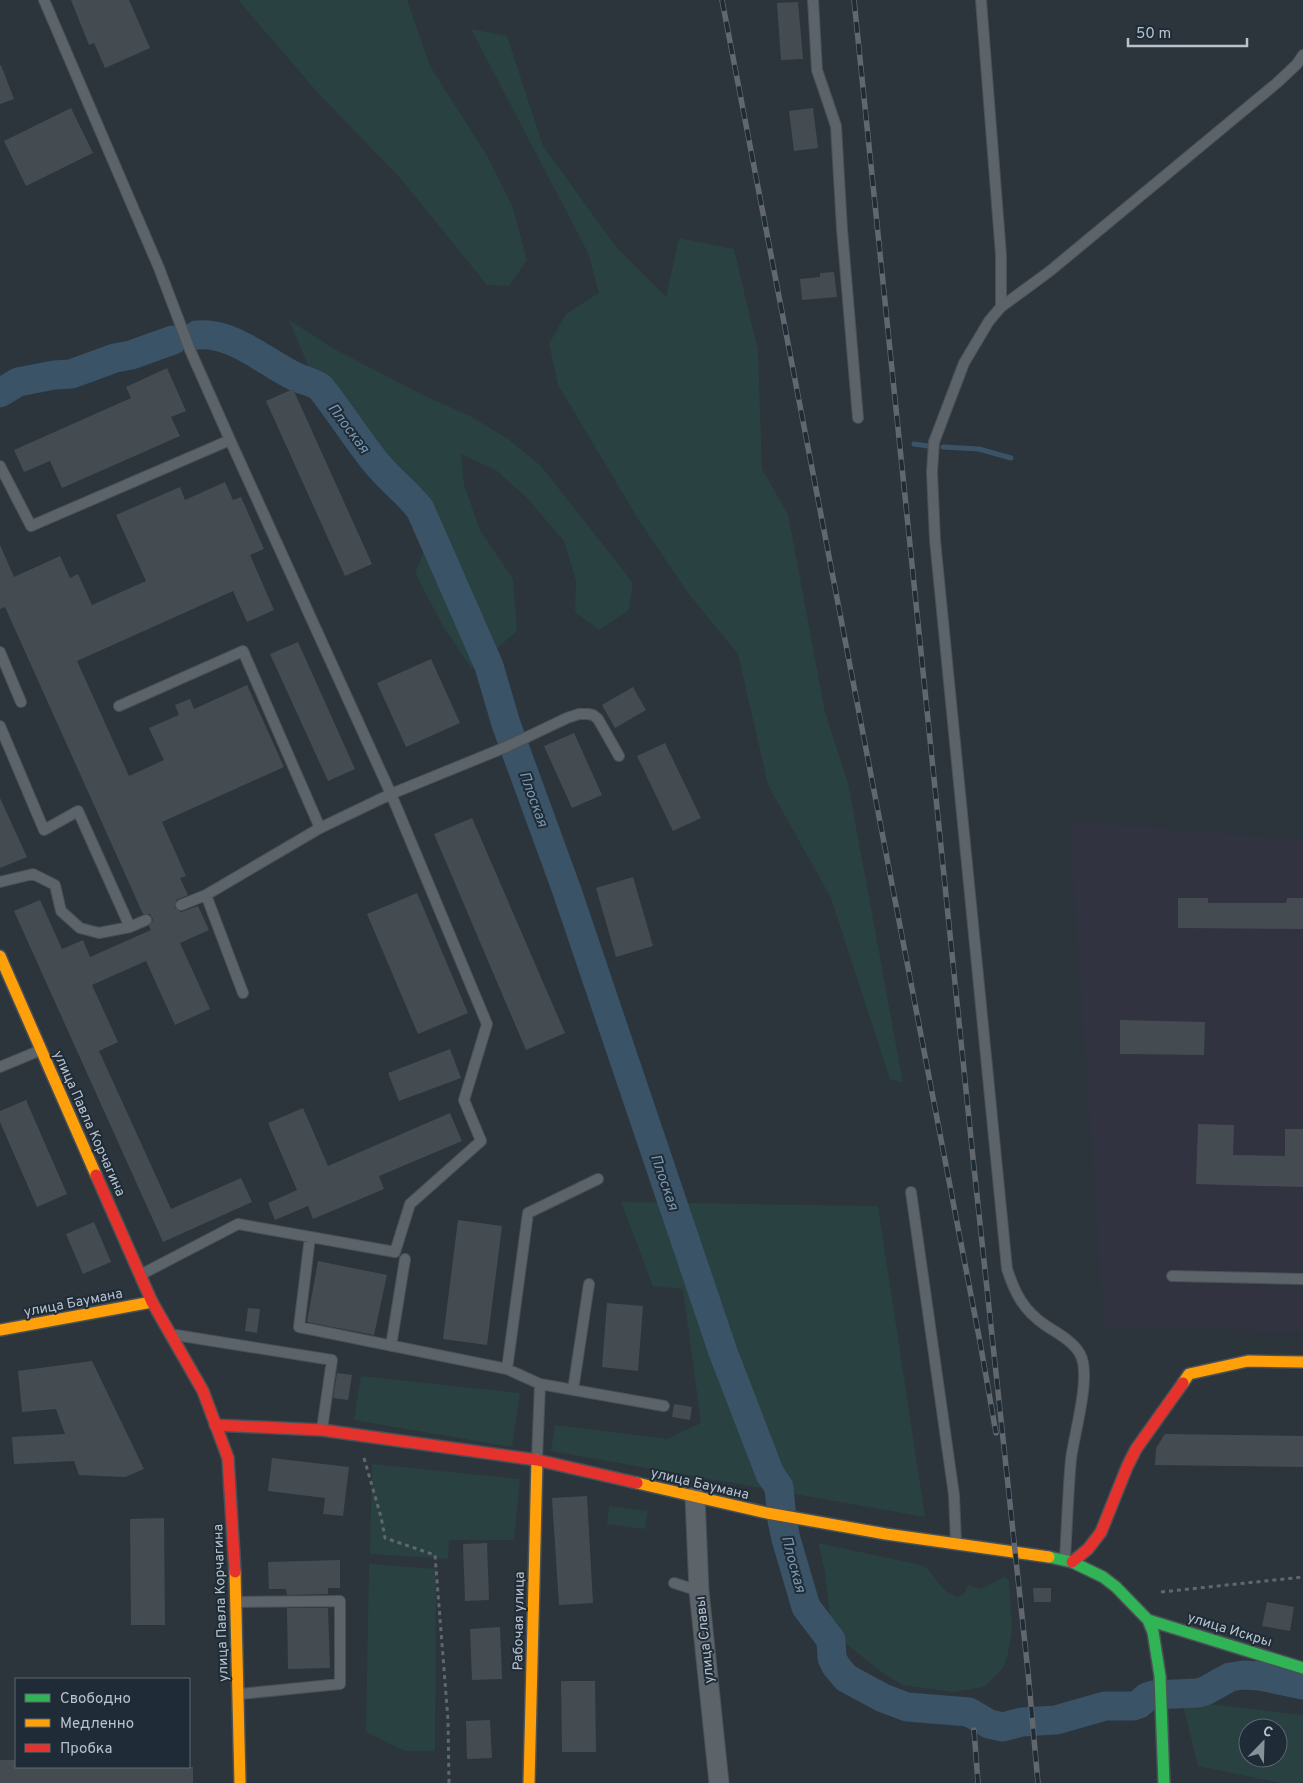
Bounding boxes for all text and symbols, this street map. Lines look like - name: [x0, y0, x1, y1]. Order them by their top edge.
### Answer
- scale bar: [1128, 15, 1247, 47]
- text: 50 m: [1136, 25, 1171, 44]
- water label: Плоская: [323, 400, 373, 458]
- water label: Плоская: [514, 769, 551, 830]
- street label: улица Павла Корчагина: [49, 1048, 128, 1199]
- water label: Плоская: [645, 1152, 682, 1213]
- street label: улица Баумана: [22, 1286, 124, 1321]
- street label: улица Баумана: [649, 1465, 751, 1504]
- street label: улица Павла Корчагина: [210, 1524, 233, 1682]
- water label: Плоская: [776, 1534, 809, 1595]
- street label: Рабочая улица: [510, 1571, 529, 1671]
- street label: улица Славы: [692, 1595, 719, 1684]
- street label: улица Искры: [1185, 1610, 1274, 1651]
- legend: [15, 1678, 190, 1768]
- text: Свободно: [60, 1690, 131, 1709]
- text: Медленно: [60, 1715, 134, 1734]
- north arrow: [1238, 1718, 1288, 1768]
- text: С: [1260, 1723, 1275, 1742]
- text: Пробка: [60, 1740, 112, 1759]

